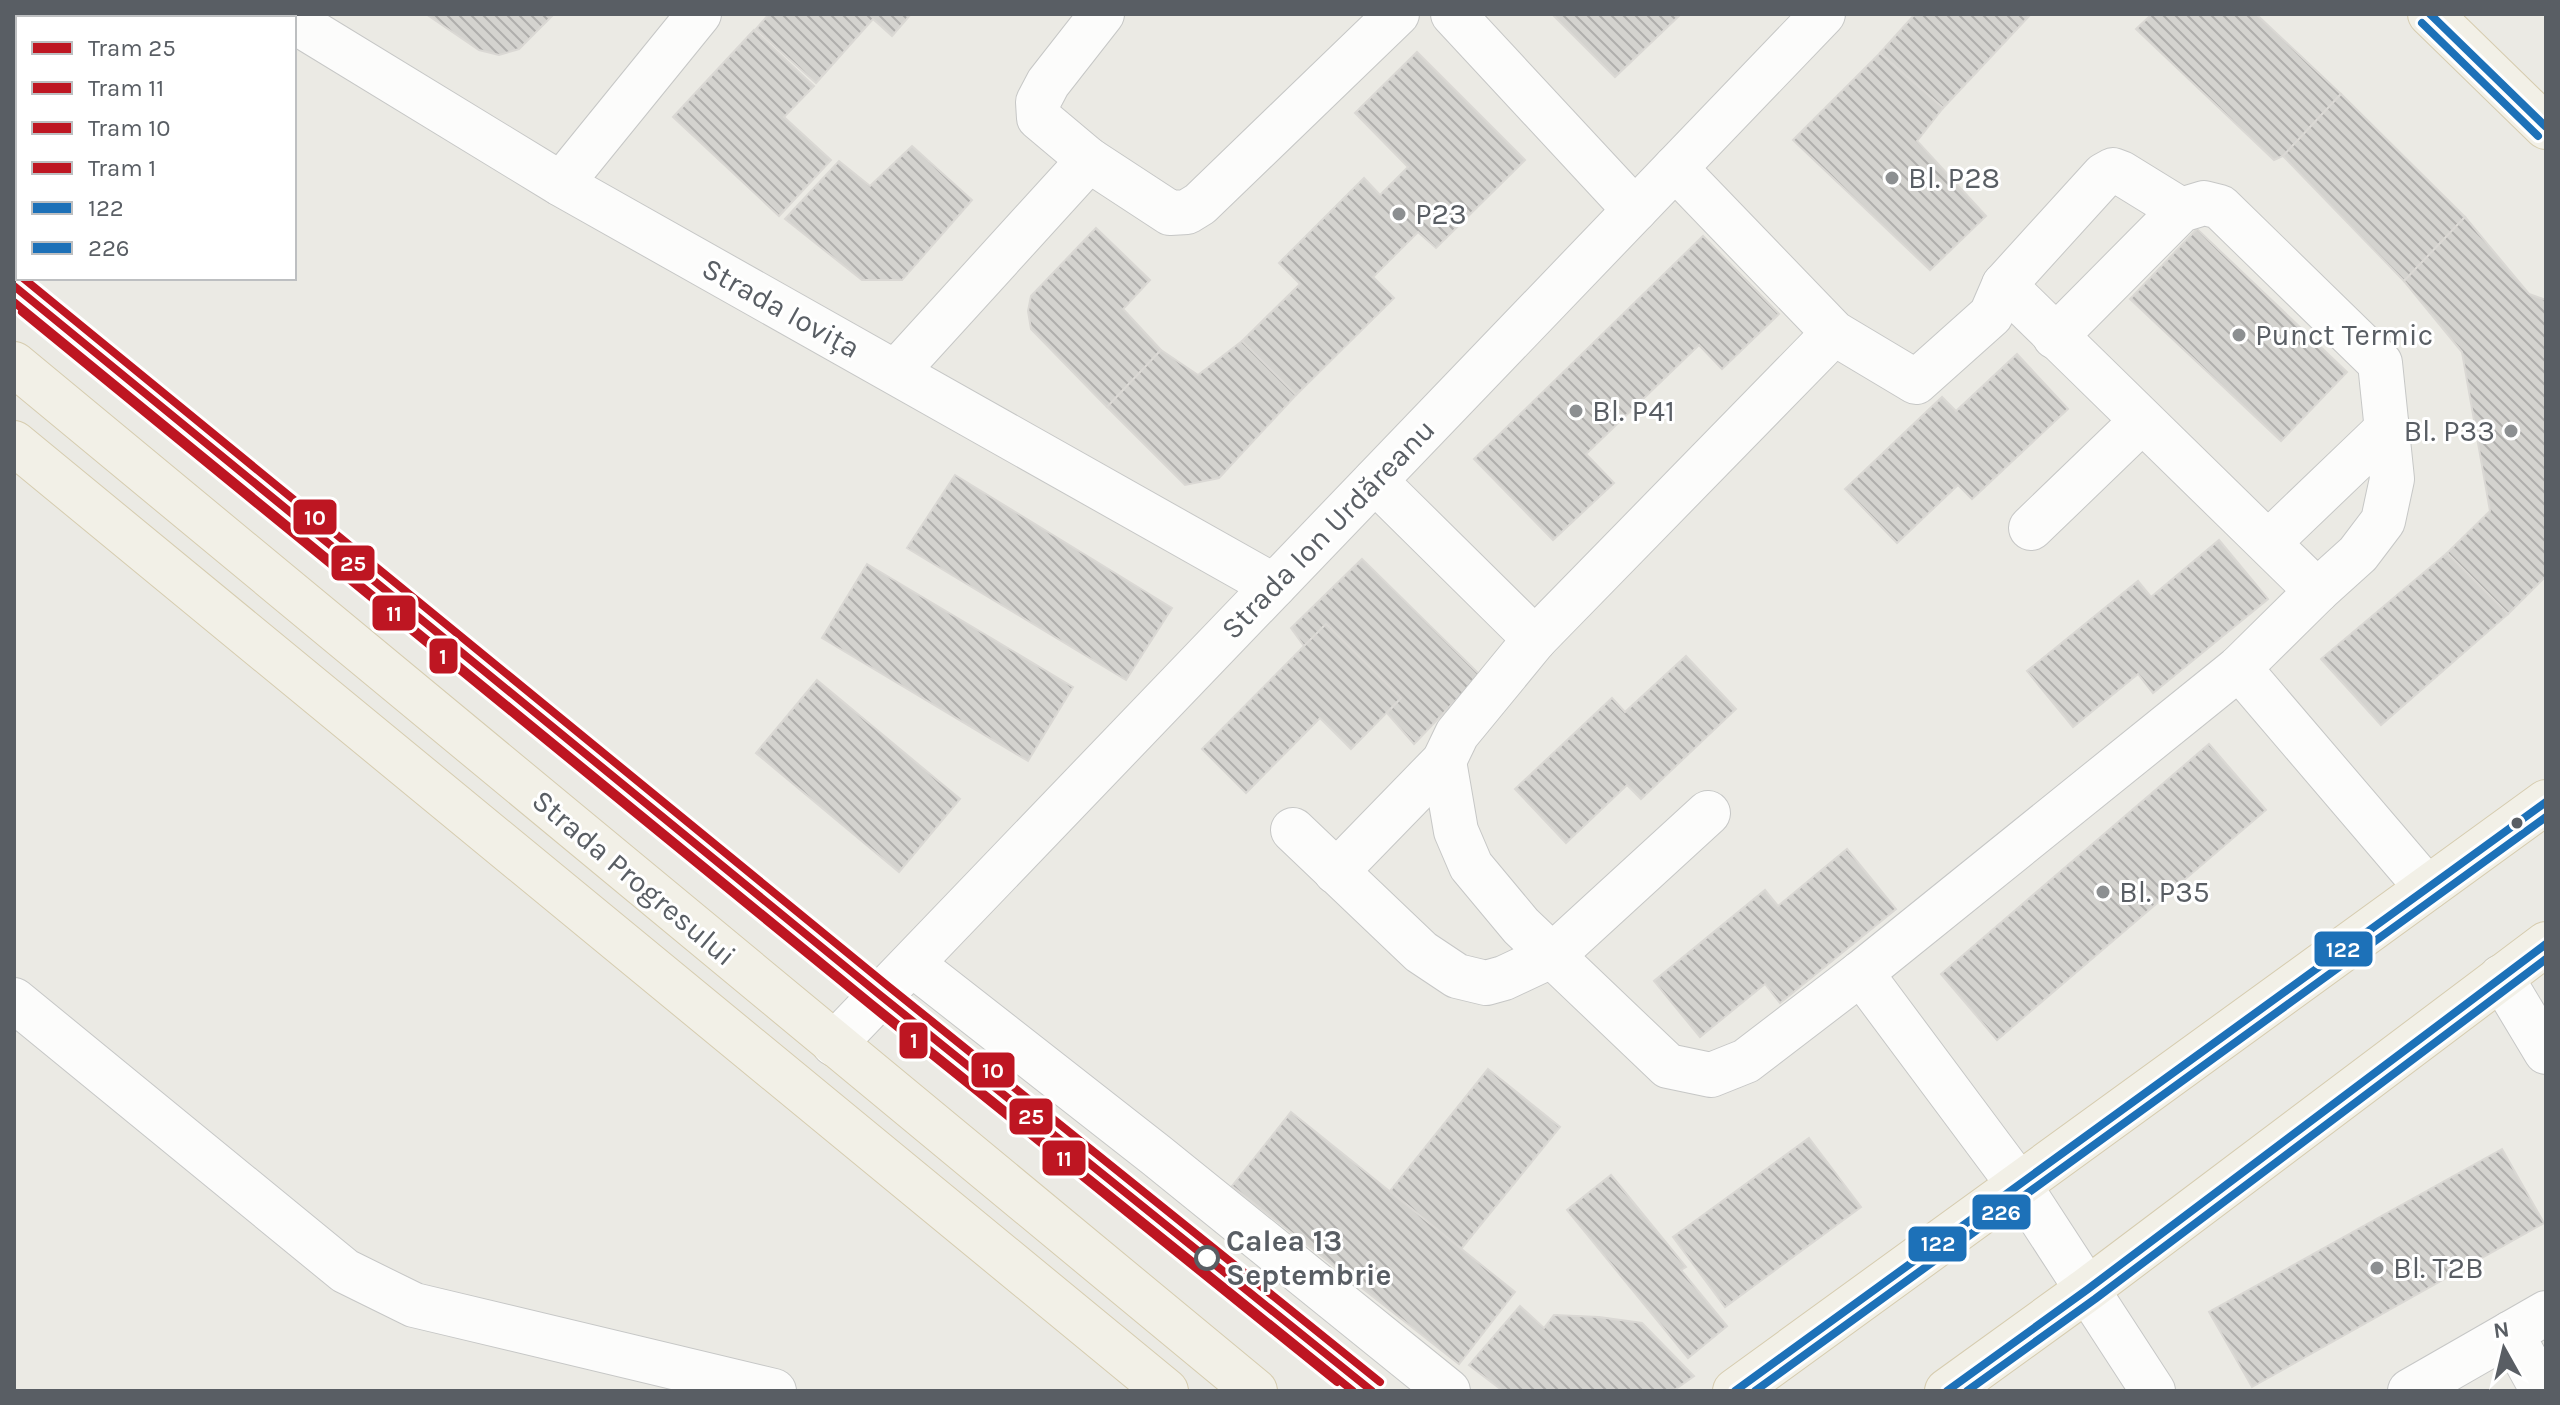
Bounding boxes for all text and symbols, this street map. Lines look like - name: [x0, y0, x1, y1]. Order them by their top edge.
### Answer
- legend: [16, 16, 296, 280]
- text: Tram 25: [88, 34, 176, 62]
- text: Tram 11: [88, 74, 164, 102]
- text: Tram 10: [88, 114, 170, 142]
- text: Tram 1: [88, 154, 156, 182]
- place label: Bl. P28: [1908, 160, 2000, 196]
- marker: Bl. P28: [1883, 169, 1901, 187]
- text: 122: [88, 194, 124, 222]
- place label: P23: [1415, 196, 1467, 232]
- marker: P23: [1390, 205, 1408, 223]
- text: 226: [88, 234, 130, 262]
- street label: Strada Iovița: [696, 250, 866, 366]
- place label: Punct Termic: [2255, 317, 2433, 353]
- marker: Punct Termic: [2230, 326, 2248, 344]
- place label: Bl. P41: [1592, 393, 1675, 429]
- marker: Bl. P41: [1567, 402, 1585, 420]
- street label: Strada Ion Urdăreanu: [1214, 411, 1442, 647]
- place label: Bl. P33: [2403, 413, 2495, 449]
- marker: Bl. P33: [2502, 422, 2520, 440]
- line badge: 10: [292, 498, 338, 536]
- text: 10: [304, 505, 326, 531]
- line badge: 25: [330, 544, 376, 582]
- text: 25: [340, 551, 366, 577]
- line badge: 11: [371, 594, 417, 632]
- text: 11: [386, 601, 402, 627]
- line badge: 1: [428, 637, 459, 675]
- text: 1: [439, 644, 447, 670]
- street label: Strada Progresului: [525, 782, 743, 974]
- unlabelled marker: [2509, 815, 2525, 831]
- place label: Bl. P35: [2119, 874, 2210, 910]
- marker: Bl. P35: [2094, 883, 2112, 901]
- line badge: 122: [2313, 930, 2374, 968]
- text: 122: [2326, 937, 2360, 963]
- line badge: 1: [898, 1021, 929, 1060]
- text: 1: [910, 1028, 918, 1054]
- line badge: 10: [970, 1051, 1016, 1089]
- text: 10: [982, 1058, 1004, 1084]
- line badge: 25: [1008, 1097, 1054, 1136]
- text: 25: [1018, 1104, 1044, 1130]
- line badge: 11: [1041, 1139, 1087, 1177]
- text: 11: [1056, 1146, 1072, 1172]
- line badge: 226: [1971, 1193, 2032, 1231]
- text: 226: [1981, 1200, 2021, 1226]
- place label: Calea 13 Septembrie: [1226, 1223, 1391, 1293]
- line badge: 122: [1907, 1225, 1968, 1263]
- text: 122: [1921, 1231, 1955, 1257]
- marker: Calea 13 Septembrie: [1195, 1246, 1219, 1270]
- place label: Bl. T2B: [2393, 1250, 2484, 1286]
- marker: Bl. T2B: [2368, 1259, 2386, 1277]
- north arrow: [2464, 1309, 2544, 1389]
- text: N: [2492, 1316, 2511, 1344]

